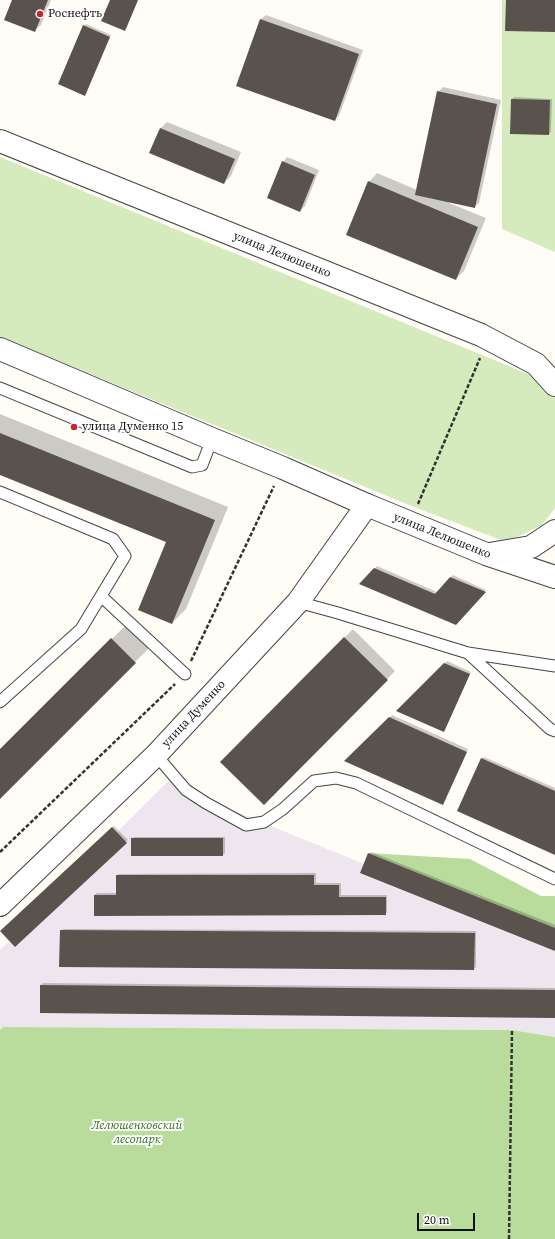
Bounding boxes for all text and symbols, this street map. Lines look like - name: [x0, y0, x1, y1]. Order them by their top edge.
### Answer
- place label: Роснефть: [48, 7, 102, 21]
- marker: Роснефть: [35, 9, 45, 19]
- street label: улица Лелюшенко: [231, 229, 333, 281]
- place label: улица Думенко 15: [82, 420, 183, 434]
- marker: улица Думенко 15: [69, 422, 79, 432]
- street label: улица Лелюшенко: [391, 510, 493, 562]
- street label: улица Думенко: [159, 677, 229, 751]
- park label: Лелюшенковский лесопарк: [92, 1119, 182, 1147]
- scale bar: [419, 1205, 477, 1231]
- text: 20 m: [424, 1212, 450, 1228]

